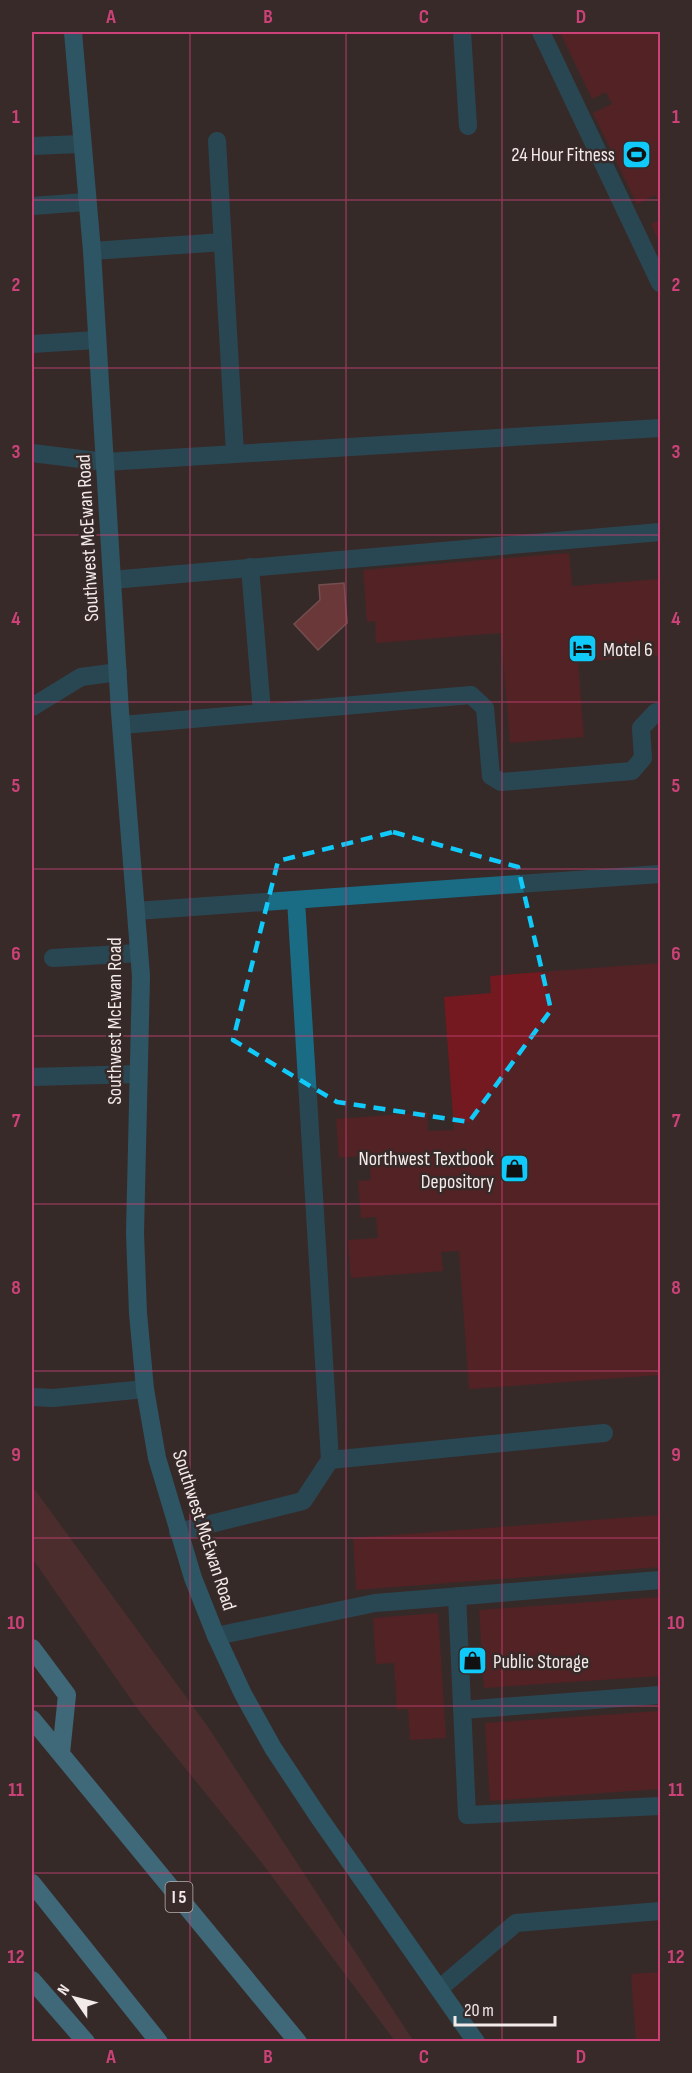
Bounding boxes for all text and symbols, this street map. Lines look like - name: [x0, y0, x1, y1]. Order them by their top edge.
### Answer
- text: A: [105, 5, 116, 29]
- text: B: [263, 5, 273, 29]
- text: C: [419, 5, 429, 29]
- text: D: [576, 5, 586, 29]
- text: 1: [12, 105, 20, 129]
- text: 1: [672, 105, 680, 129]
- sports icon: 24 Hour Fitness: [620, 138, 652, 170]
- place label: 24 Hour Fitness: [511, 143, 615, 167]
- text: 2: [12, 273, 20, 297]
- text: 2: [672, 273, 680, 297]
- text: 3: [12, 440, 21, 464]
- text: 3: [672, 440, 681, 464]
- street label: Southwest McEwan Road: [72, 454, 104, 622]
- text: 4: [11, 607, 21, 631]
- text: 4: [671, 607, 681, 631]
- hotel icon: Motel 6: [566, 633, 598, 665]
- place label: Motel 6: [603, 638, 653, 662]
- text: 5: [12, 774, 21, 798]
- text: 5: [672, 774, 681, 798]
- street label: Southwest McEwan Road: [103, 937, 127, 1105]
- text: 6: [11, 942, 21, 966]
- text: 6: [671, 942, 681, 966]
- text: 7: [12, 1109, 21, 1133]
- text: 7: [672, 1109, 681, 1133]
- place label: Northwest Textbook Depository: [359, 1147, 494, 1194]
- shop icon: Northwest Textbook Depository: [499, 1153, 531, 1185]
- text: 8: [11, 1276, 21, 1300]
- text: 8: [671, 1276, 681, 1300]
- text: 9: [11, 1443, 21, 1467]
- text: 9: [671, 1443, 681, 1467]
- street label: Southwest McEwan Road: [167, 1447, 241, 1614]
- text: 10: [7, 1611, 25, 1635]
- text: 10: [667, 1611, 685, 1635]
- shop icon: Public Storage: [456, 1645, 488, 1677]
- place label: Public Storage: [493, 1650, 589, 1674]
- text: 11: [8, 1778, 24, 1802]
- text: 11: [668, 1778, 684, 1802]
- road number: I 5: [166, 1882, 192, 1912]
- text: 12: [8, 1945, 24, 1969]
- text: 12: [668, 1945, 684, 1969]
- north arrow: [45, 1968, 105, 2028]
- text: N: [54, 1981, 74, 1999]
- scale bar: [455, 1989, 556, 2027]
- text: 20 m: [464, 2000, 494, 2021]
- text: A: [105, 2045, 116, 2069]
- text: B: [263, 2045, 273, 2069]
- text: C: [419, 2045, 429, 2069]
- text: D: [576, 2045, 586, 2069]

